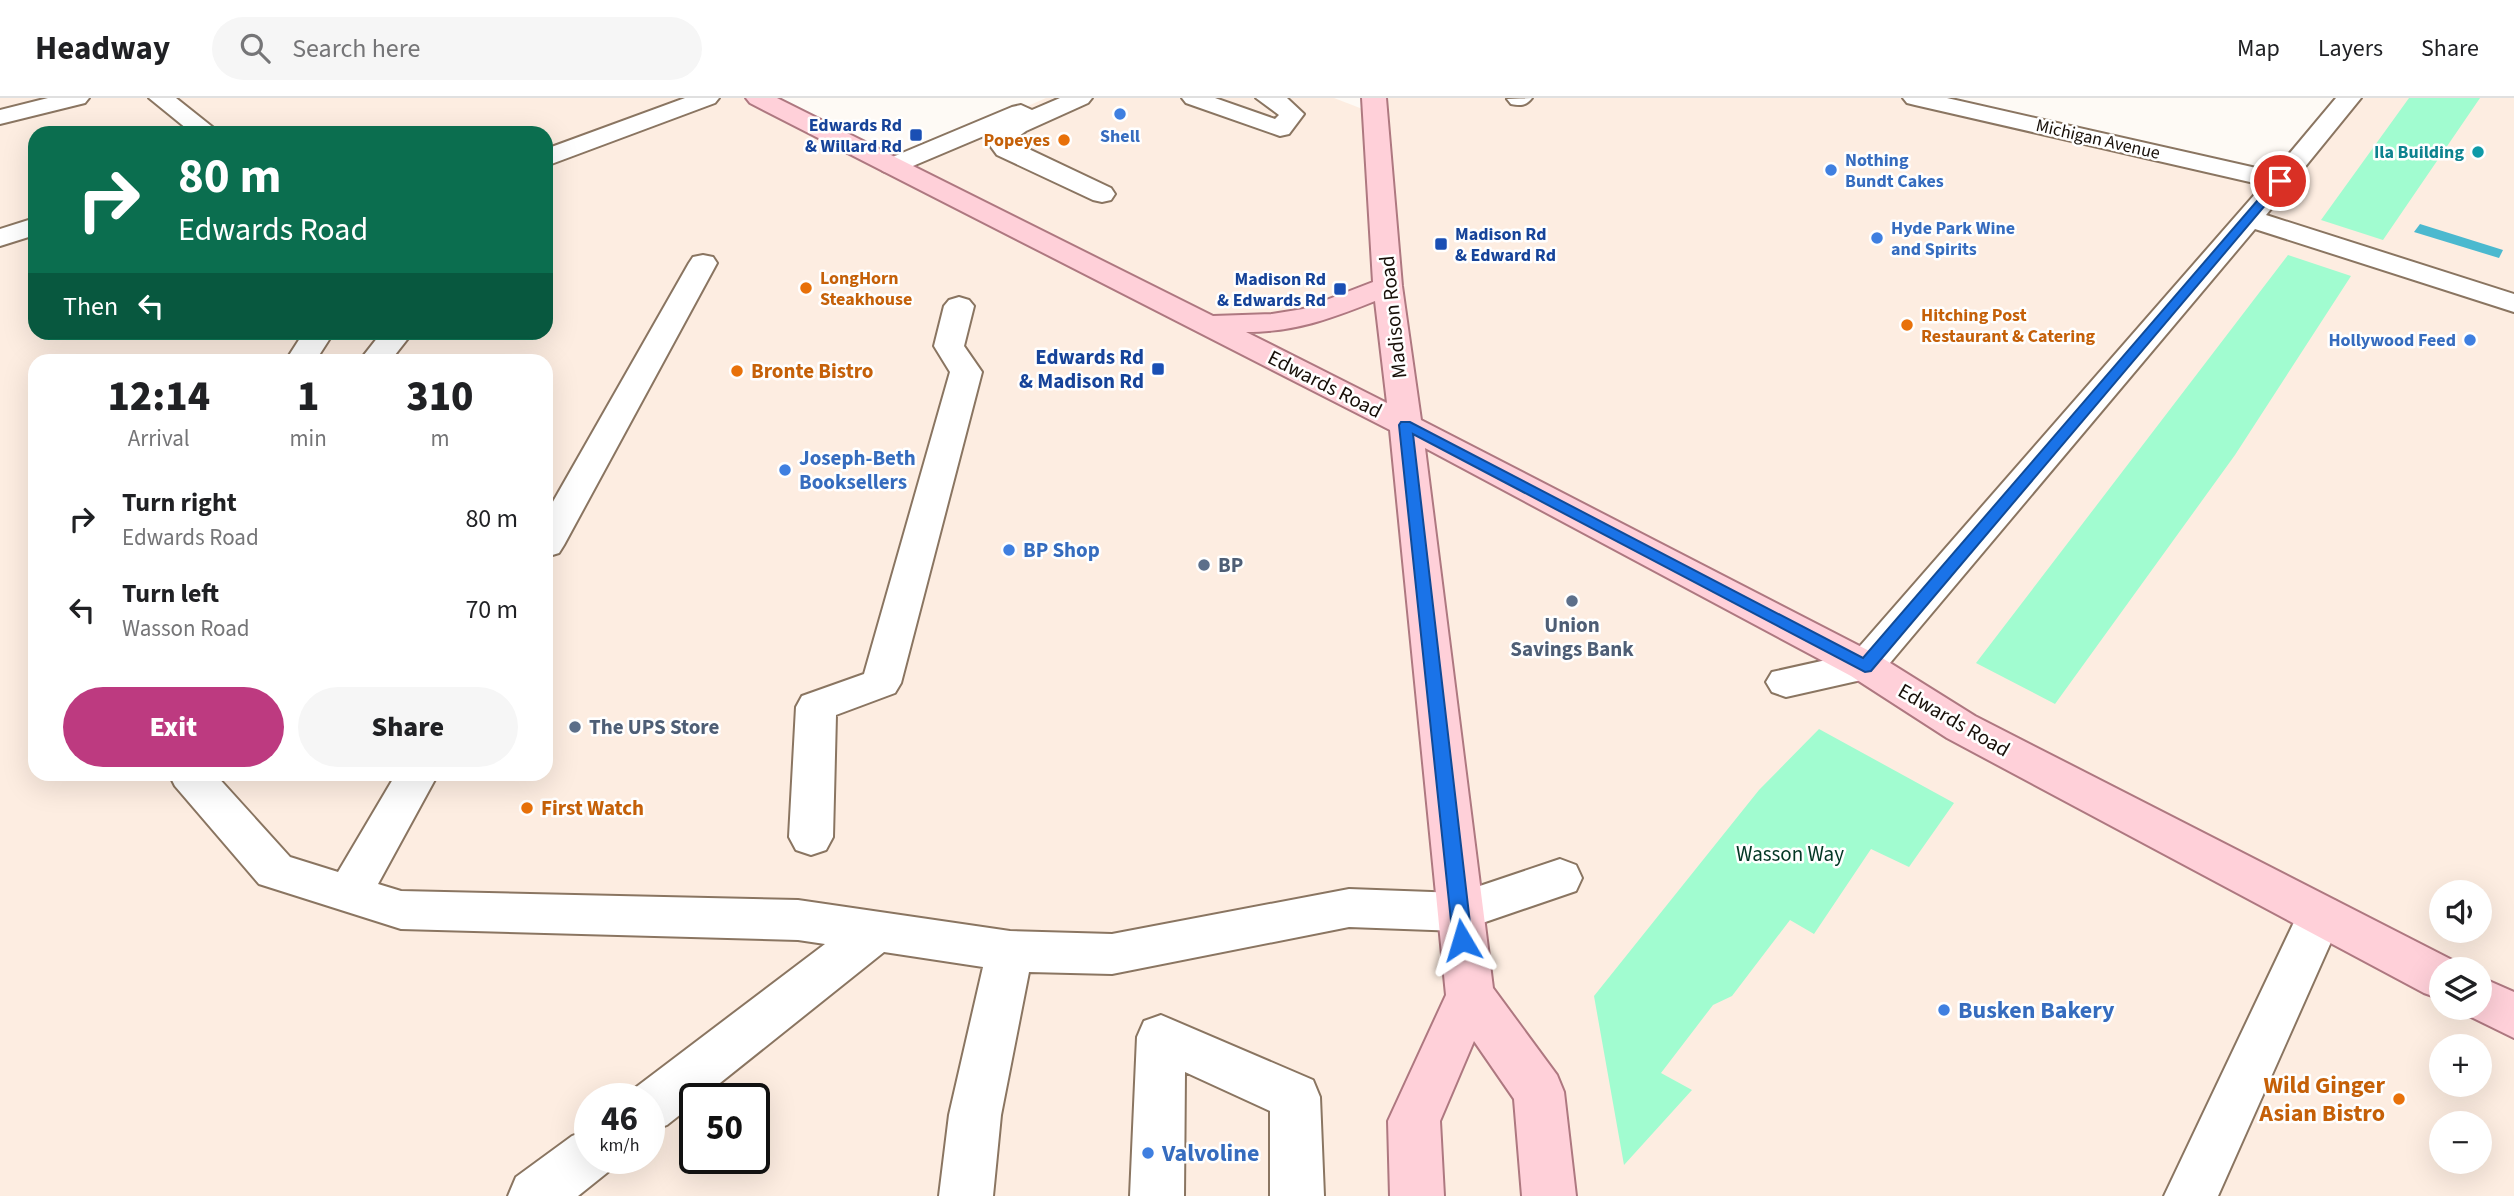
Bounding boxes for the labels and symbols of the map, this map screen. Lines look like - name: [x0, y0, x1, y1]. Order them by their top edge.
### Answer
- marker: Shell: [1112, 106, 1128, 122]
- place label: Edwards Rd & Willard Rd: [805, 113, 902, 159]
- street label: Michigan Avenue: [2033, 113, 2163, 166]
- place label: Shell: [1100, 124, 1140, 149]
- marker: Edwards Rd & Willard Rd: [908, 127, 924, 143]
- place label: Popeyes: [984, 128, 1050, 153]
- marker: Popeyes: [1056, 132, 1072, 148]
- place label: Ila Building: [2374, 140, 2464, 165]
- marker: Ila Building: [2470, 144, 2486, 160]
- place label: Nothing Bundt Cakes: [1845, 148, 1944, 194]
- pin: [2250, 151, 2310, 211]
- marker: Nothing Bundt Cakes: [1823, 162, 1839, 178]
- place label: Hyde Park Wine and Spirits: [1891, 216, 2015, 262]
- place label: Madison Rd & Edward Rd: [1455, 222, 1556, 268]
- marker: Hyde Park Wine and Spirits: [1869, 230, 1885, 246]
- marker: Madison Rd & Edward Rd: [1433, 236, 1449, 252]
- street label: Madison Road: [1372, 254, 1414, 380]
- place label: LongHorn Steakhouse: [820, 266, 912, 312]
- place label: Madison Rd & Edwards Rd: [1217, 267, 1326, 313]
- marker: LongHorn Steakhouse: [798, 280, 814, 296]
- marker: Madison Rd & Edwards Rd: [1332, 281, 1348, 297]
- place label: Hitching Post Restaurant & Catering: [1921, 303, 2096, 349]
- marker: Hitching Post Restaurant & Catering: [1899, 317, 1915, 333]
- place label: Hollywood Feed: [2328, 328, 2456, 353]
- marker: Hollywood Feed: [2462, 332, 2478, 348]
- place label: Edwards Rd & Madison Rd: [1019, 342, 1144, 396]
- street label: Edwards Road: [1263, 342, 1387, 426]
- place label: Bronte Bistro: [751, 356, 874, 386]
- marker: Edwards Rd & Madison Rd: [1150, 361, 1166, 377]
- marker: Bronte Bistro: [729, 363, 745, 379]
- place label: Joseph-Beth Booksellers: [799, 443, 916, 497]
- marker: Joseph-Beth Booksellers: [777, 462, 793, 478]
- place label: BP Shop: [1023, 535, 1100, 565]
- marker: BP Shop: [1001, 542, 1017, 558]
- place label: BP: [1218, 550, 1243, 580]
- marker: BP: [1196, 557, 1212, 573]
- marker: Union Savings Bank: [1564, 593, 1580, 609]
- place label: Union Savings Bank: [1510, 610, 1634, 664]
- street label: Edwards Road: [1892, 676, 2016, 764]
- place label: The UPS Store: [589, 712, 719, 742]
- marker: The UPS Store: [567, 719, 583, 735]
- place label: First Watch: [541, 793, 644, 823]
- marker: First Watch: [519, 800, 535, 816]
- park label: Wasson Way: [1736, 839, 1844, 869]
- position arrow: [1425, 903, 1499, 977]
- place label: Busken Bakery: [1958, 993, 2115, 1028]
- marker: Busken Bakery: [1936, 1002, 1952, 1018]
- place label: Wild Ginger Asian Bistro: [2258, 1068, 2385, 1131]
- speed limit sign: 50: [679, 1083, 770, 1174]
- marker: Wild Ginger Asian Bistro: [2391, 1091, 2407, 1107]
- place label: Valvoline: [1161, 1136, 1259, 1171]
- marker: Valvoline: [1140, 1145, 1156, 1161]

